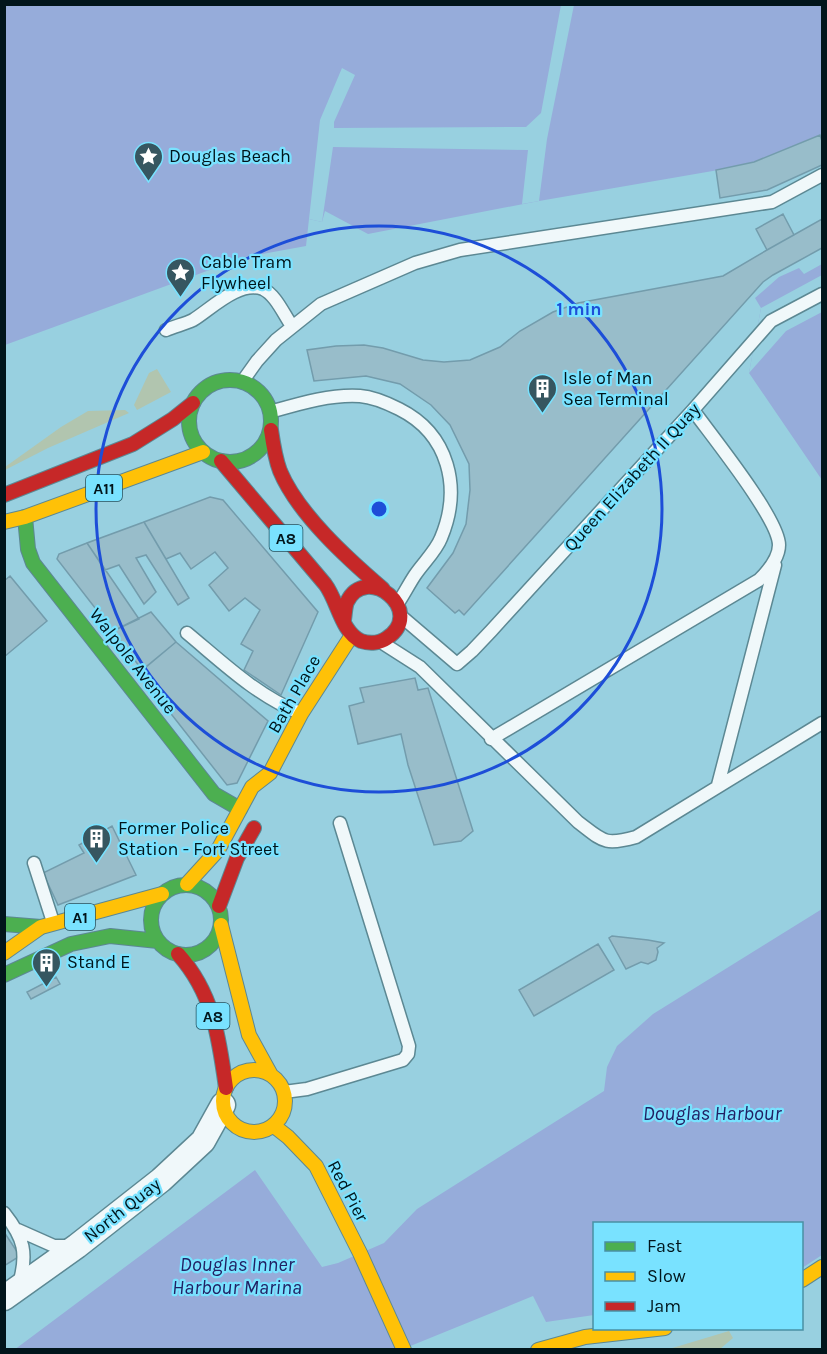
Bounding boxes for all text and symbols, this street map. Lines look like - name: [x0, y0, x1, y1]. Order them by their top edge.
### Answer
- place icon: Douglas Beach: [132, 140, 164, 182]
- place label: Douglas Beach: [169, 145, 291, 167]
- place label: Cable Tram Flywheel: [201, 251, 292, 294]
- place icon: Cable Tram Flywheel: [164, 256, 196, 298]
- text: 1 min: [556, 298, 602, 320]
- place label: Isle of Man Sea Terminal: [563, 367, 669, 410]
- building icon: Isle of Man Sea Terminal: [526, 372, 558, 414]
- street label: Queen Elizabeth II Quay: [559, 398, 705, 556]
- road number: A11: [86, 475, 122, 501]
- centre of rings: [369, 499, 389, 519]
- road number: A8: [270, 525, 302, 551]
- street label: Walpole Avenue: [85, 604, 181, 718]
- street label: Bath Place: [263, 651, 325, 737]
- place label: Former Police Station - Fort Street: [118, 817, 279, 860]
- building icon: Former Police Station - Fort Street: [81, 822, 113, 864]
- road number: A1: [65, 904, 95, 930]
- building icon: Stand E: [30, 946, 62, 988]
- place label: Stand E: [67, 951, 130, 973]
- road number: A8: [196, 1003, 230, 1029]
- water label: Douglas Harbour: [643, 1102, 782, 1125]
- street label: Red Pier: [323, 1157, 374, 1226]
- street label: North Quay: [79, 1173, 165, 1247]
- legend: [593, 1222, 803, 1330]
- text: Fast: [647, 1235, 682, 1257]
- water label: Douglas Inner Harbour Marina: [172, 1253, 302, 1299]
- text: Slow: [647, 1265, 686, 1287]
- text: Jam: [647, 1295, 681, 1317]

